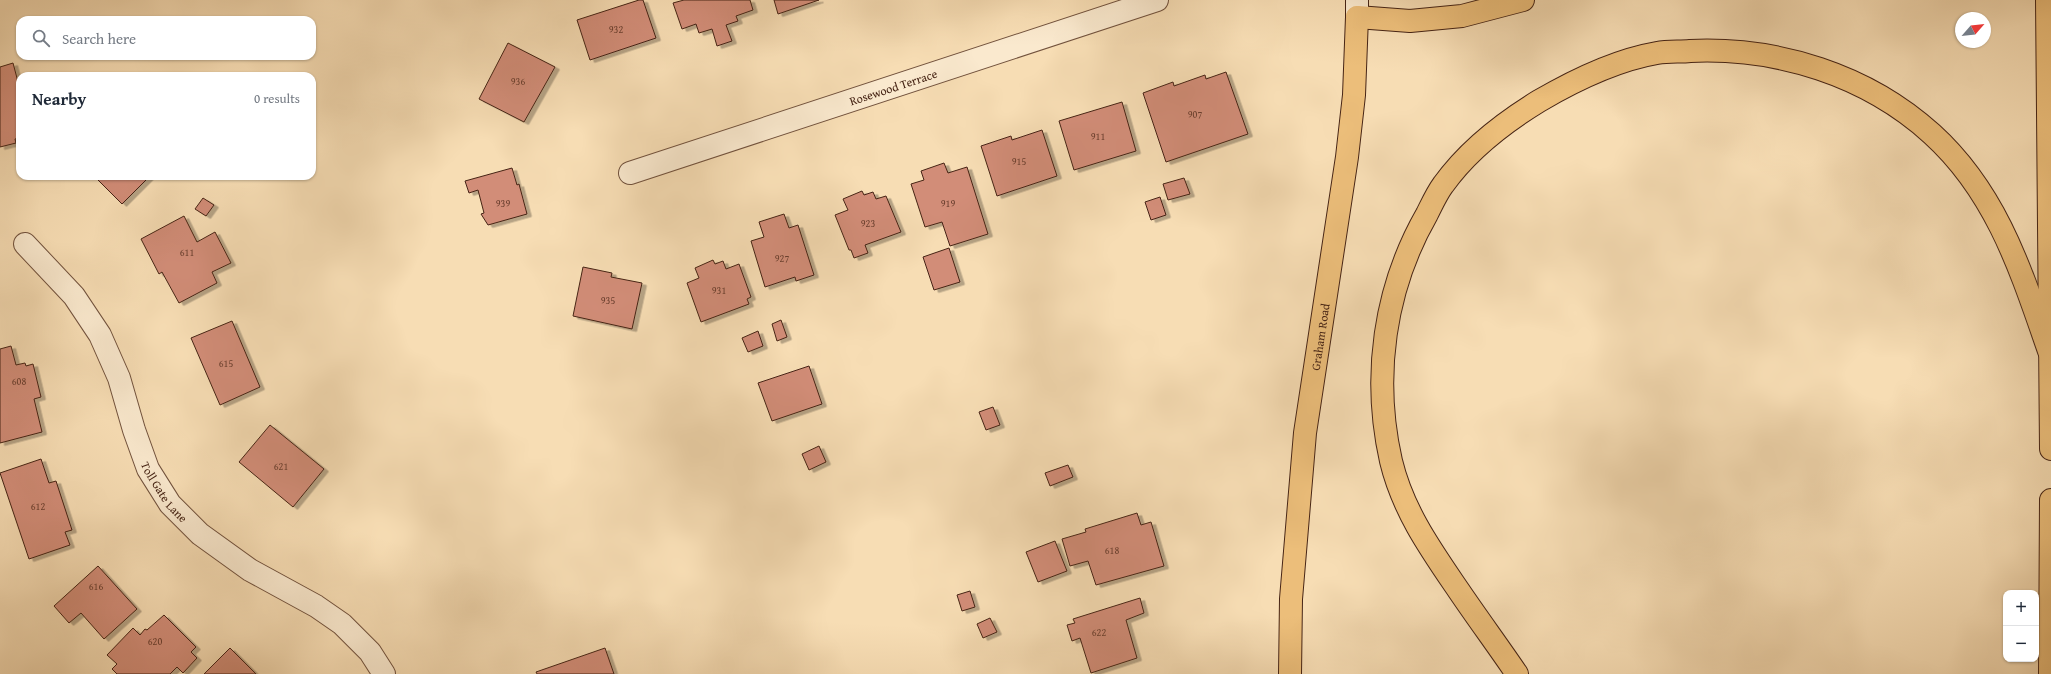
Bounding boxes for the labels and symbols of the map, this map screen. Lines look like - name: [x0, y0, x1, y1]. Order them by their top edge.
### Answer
- north arrow: [1955, 12, 1991, 48]
- house number: 932: [609, 22, 623, 37]
- street label: Rosewood Terrace: [847, 64, 940, 109]
- house number: 936: [511, 74, 525, 89]
- house number: 907: [1188, 107, 1202, 122]
- house number: 911: [1091, 129, 1105, 144]
- house number: 915: [1012, 154, 1026, 169]
- house number: 939: [496, 196, 510, 211]
- house number: 919: [941, 196, 955, 211]
- house number: 923: [861, 216, 875, 231]
- house number: 611: [180, 245, 194, 260]
- house number: 927: [775, 251, 789, 266]
- house number: 931: [712, 283, 726, 298]
- house number: 935: [601, 293, 615, 308]
- street label: Graham Road: [1306, 301, 1333, 371]
- house number: 615: [219, 356, 233, 371]
- house number: 608: [12, 374, 26, 389]
- street label: Toll Gate Lane: [138, 459, 192, 526]
- house number: 621: [274, 459, 288, 474]
- house number: 612: [31, 499, 45, 514]
- house number: 618: [1105, 543, 1119, 558]
- house number: 616: [89, 579, 103, 594]
- house number: 622: [1092, 625, 1106, 640]
- house number: 620: [148, 634, 162, 649]

